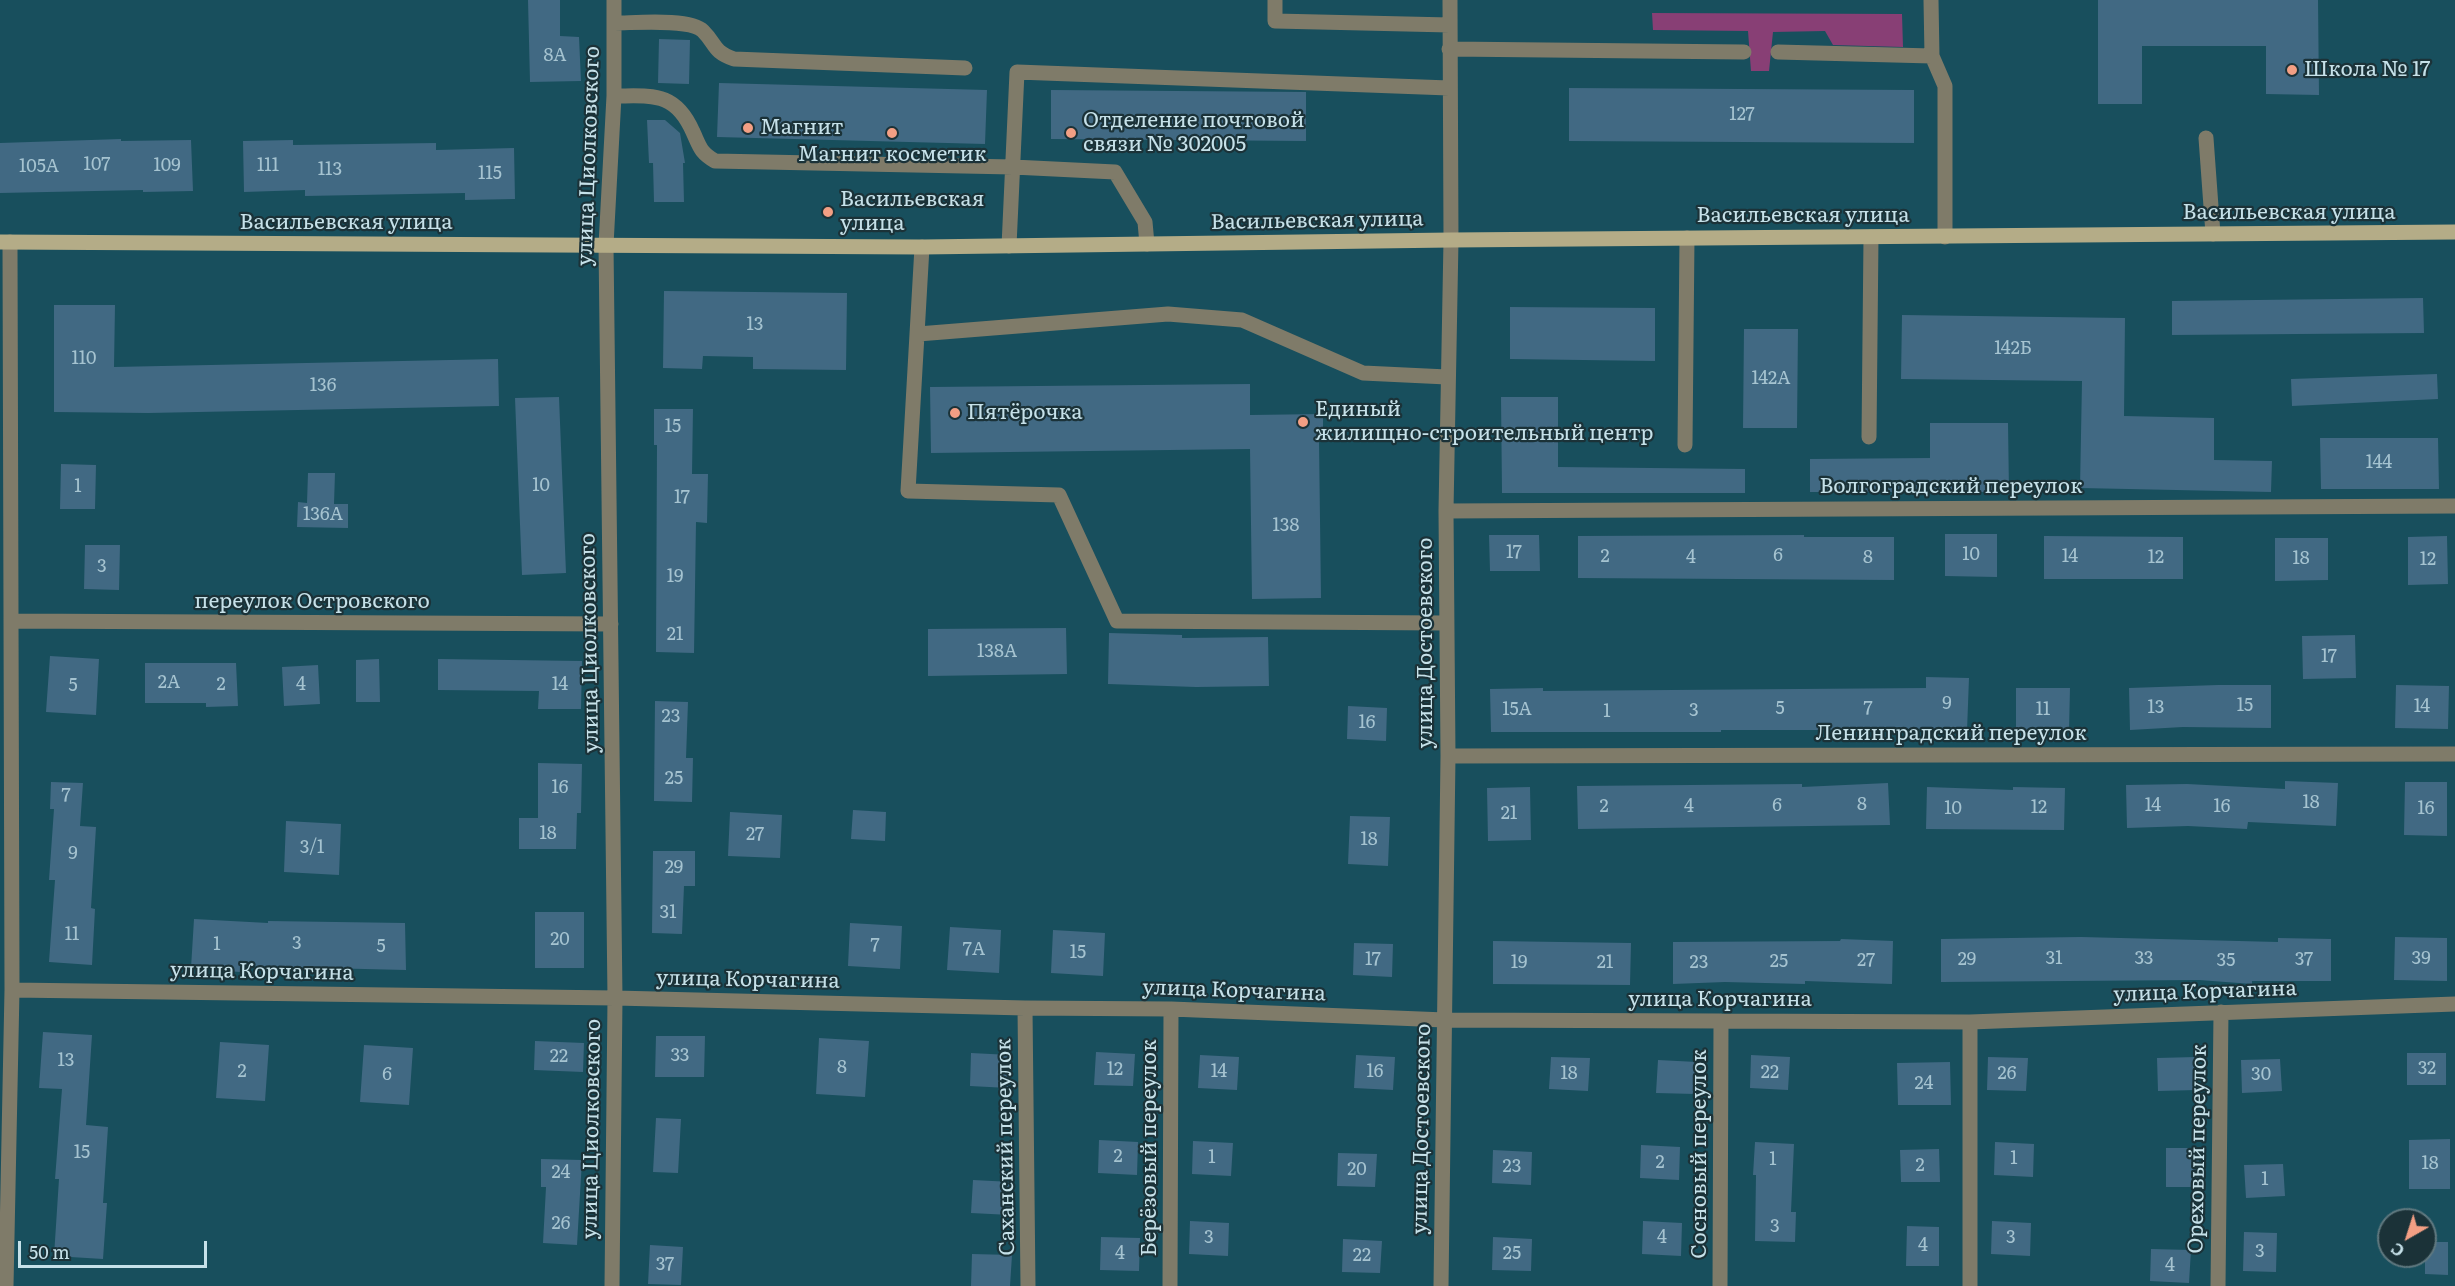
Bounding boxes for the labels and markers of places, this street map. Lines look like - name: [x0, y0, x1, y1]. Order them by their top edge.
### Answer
- place label: Школа № 17: [2304, 57, 2431, 83]
- marker: Школа № 17: [2285, 63, 2299, 77]
- place label: Отделение почтовой связи № 302005: [1083, 108, 1304, 158]
- place label: Магнит: [760, 115, 844, 141]
- marker: Магнит: [741, 121, 755, 135]
- marker: Магнит косметик: [885, 126, 899, 140]
- marker: Отделение почтовой связи № 302005: [1064, 126, 1078, 140]
- place label: Магнит косметик: [798, 142, 986, 168]
- place label: Васильевская улица: [840, 187, 984, 237]
- marker: Васильевская улица: [821, 205, 835, 219]
- place label: Единый жилищно-строительный центр: [1315, 397, 1654, 447]
- place label: Пятёрочка: [967, 400, 1083, 426]
- marker: Пятёрочка: [948, 406, 962, 420]
- marker: Единый жилищно-строительный центр: [1296, 415, 1310, 429]

